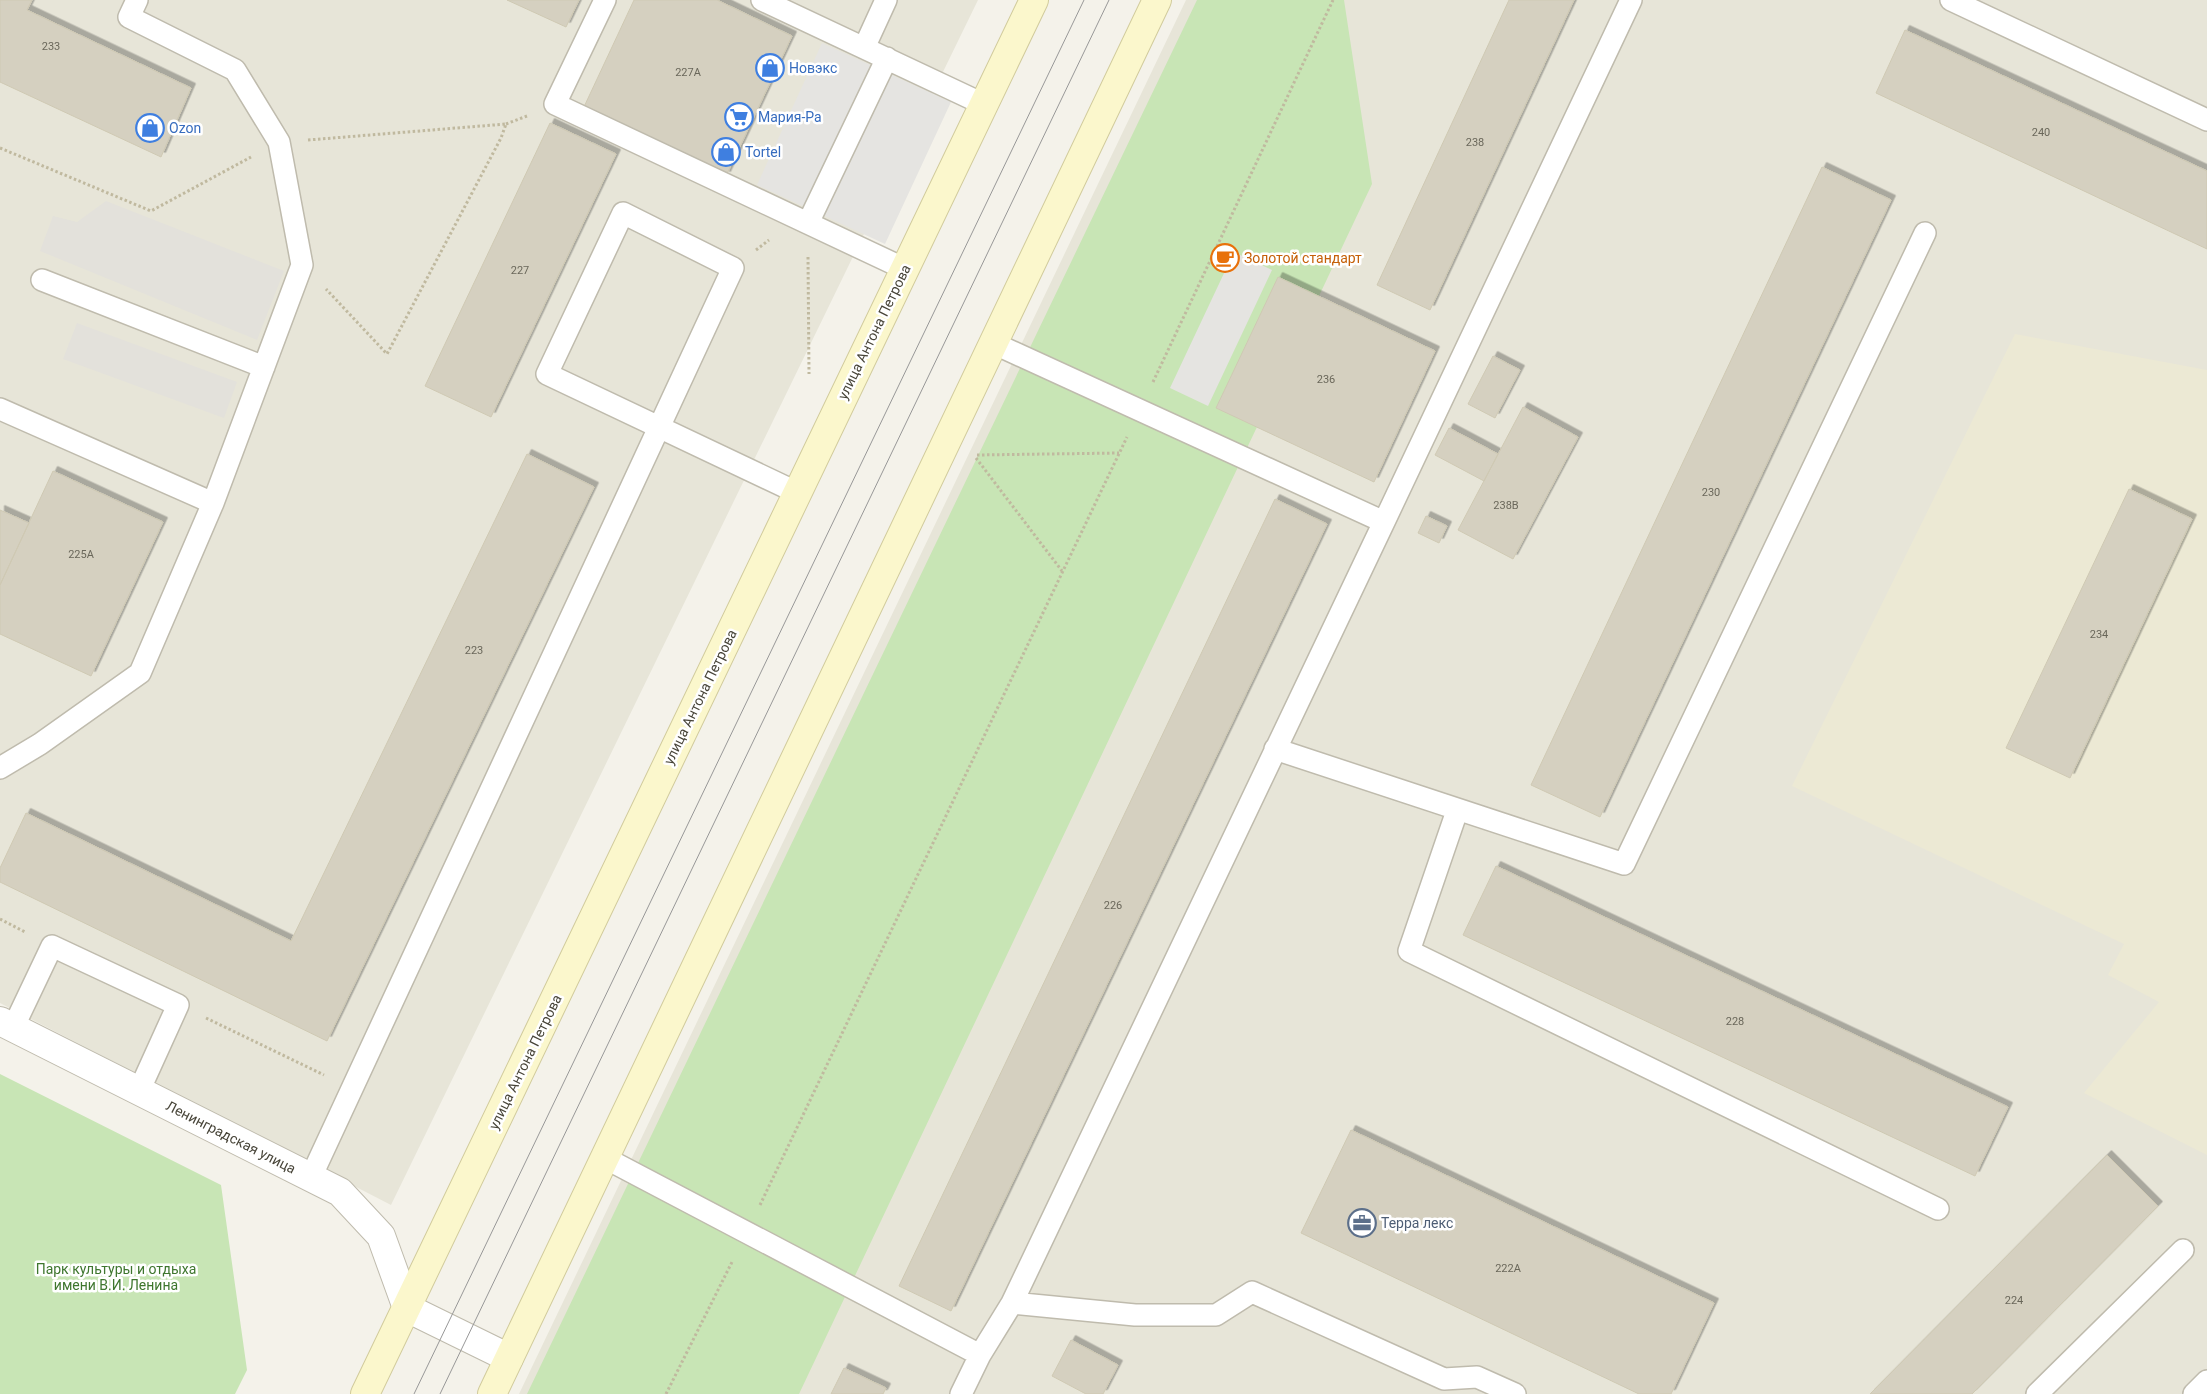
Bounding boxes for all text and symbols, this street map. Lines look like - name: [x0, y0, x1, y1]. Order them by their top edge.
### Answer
- house number: 233: [42, 40, 60, 53]
- shop icon: Новэкс: [755, 53, 785, 83]
- place label: Новэкс: [789, 60, 837, 76]
- house number: 227А: [675, 66, 702, 79]
- supermarket icon: Мария-Ра: [724, 102, 754, 132]
- place label: Мария-Ра: [758, 109, 822, 125]
- shop icon: Ozon: [135, 113, 165, 143]
- place label: Ozon: [169, 120, 201, 136]
- house number: 240: [2032, 126, 2050, 139]
- house number: 238: [1466, 136, 1484, 149]
- shop icon: Tortel: [711, 137, 741, 167]
- place label: Tortel: [745, 144, 781, 160]
- cafe icon: Золотой стандарт: [1210, 243, 1240, 273]
- place label: Золотой стандарт: [1244, 250, 1362, 266]
- street label: улица Антона Петрова: [834, 262, 914, 402]
- house number: 227: [511, 264, 529, 277]
- house number: 236: [1317, 373, 1335, 386]
- house number: 230: [1702, 486, 1720, 499]
- house number: 238В: [1493, 499, 1519, 512]
- house number: 225А: [68, 548, 95, 561]
- street label: улица Антона Петрова: [660, 627, 740, 767]
- house number: 234: [2090, 628, 2108, 641]
- house number: 223: [465, 644, 483, 657]
- house number: 226: [1104, 899, 1122, 912]
- street label: улица Антона Петрова: [485, 992, 565, 1132]
- house number: 228: [1726, 1015, 1744, 1028]
- street label: Ленинградская улица: [163, 1097, 299, 1177]
- office icon: Терра лекс: [1347, 1208, 1377, 1238]
- place label: Терра лекс: [1381, 1215, 1453, 1231]
- park label: Парк культуры и отдыха имени В.И. Ленина: [36, 1261, 196, 1293]
- house number: 222А: [1495, 1262, 1522, 1275]
- house number: 224: [2005, 1294, 2023, 1307]

